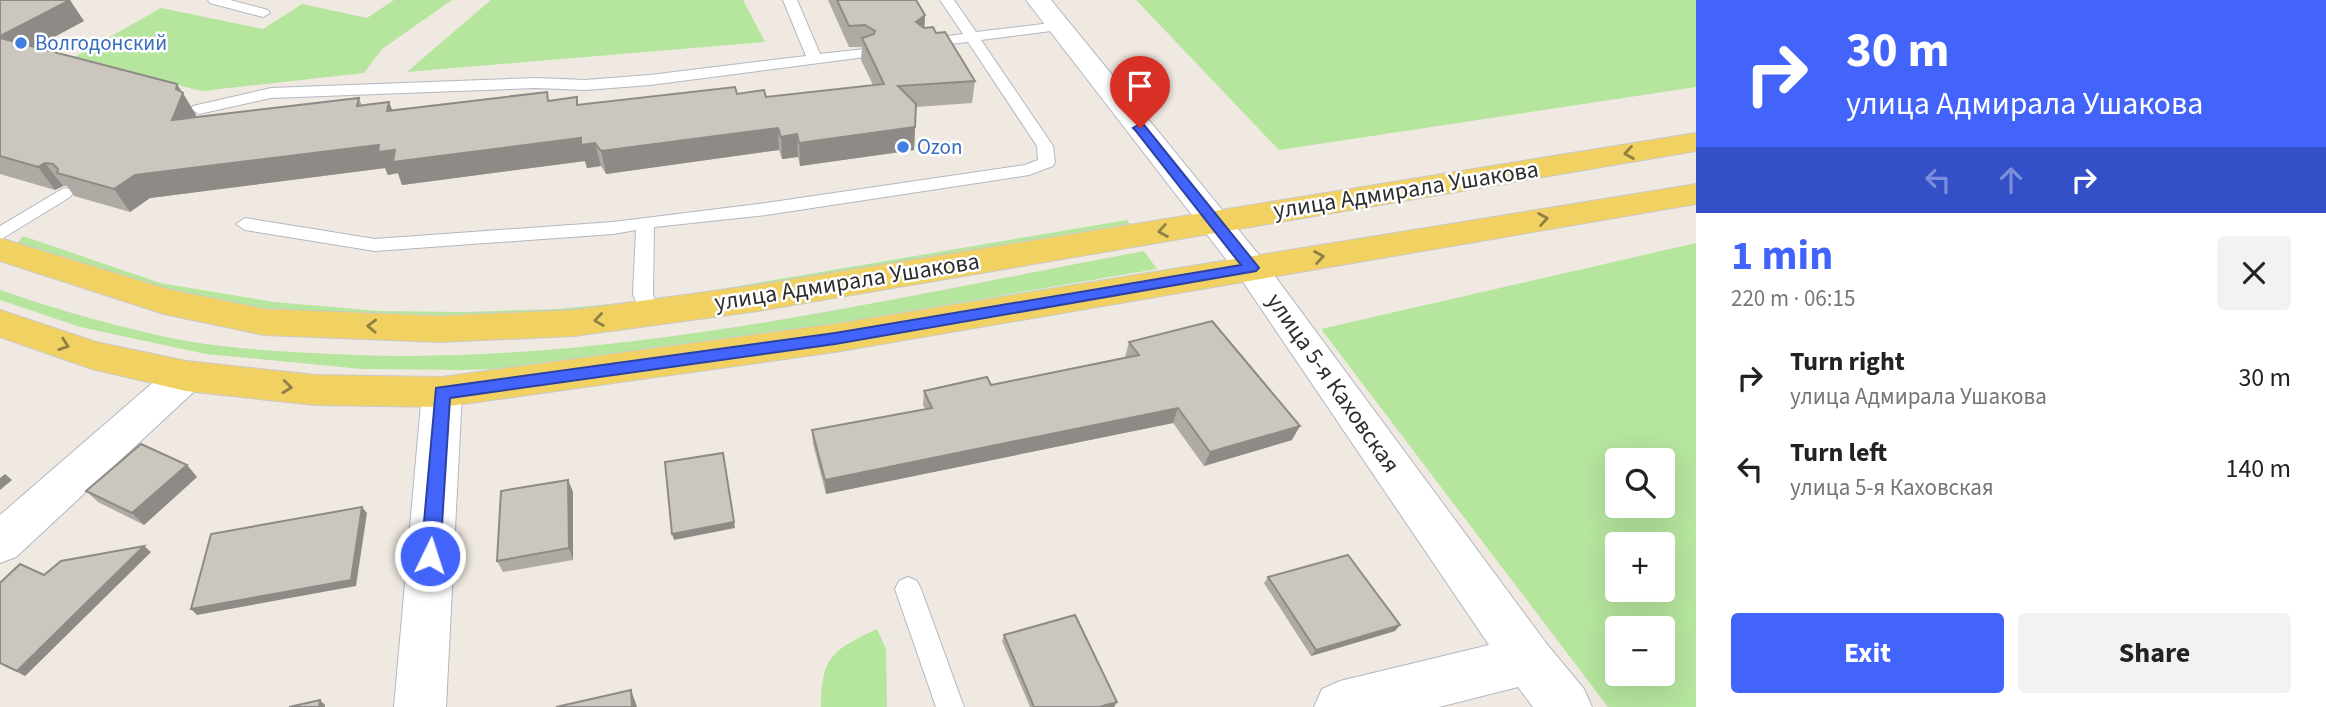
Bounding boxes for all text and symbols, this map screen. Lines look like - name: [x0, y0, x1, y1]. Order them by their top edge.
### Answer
- text: 30 m: [1846, 16, 1950, 86]
- place label: Волгодонский: [35, 28, 167, 58]
- icon: right: [1731, 28, 1822, 119]
- marker: Волгодонский: [13, 35, 29, 51]
- pin: [1110, 56, 1170, 128]
- icon: arrive: [1121, 67, 1159, 105]
- text: улица Адмирала Ушакова: [1846, 81, 2203, 127]
- place label: Ozon: [917, 132, 962, 162]
- marker: Ozon: [895, 139, 911, 155]
- one-way arrow: [1623, 145, 1635, 160]
- street label: улица Адмирала Ушакова: [1271, 152, 1541, 228]
- icon: left: [1919, 161, 1957, 199]
- icon: ahead: [1992, 161, 2030, 199]
- icon: right: [2065, 161, 2103, 199]
- one-way arrow: [1537, 212, 1549, 227]
- one-way arrow: [1157, 222, 1169, 237]
- text: 1 min: [1731, 226, 1833, 286]
- button: close: [2217, 236, 2291, 310]
- street label: улица Адмирала Ушакова: [712, 244, 982, 320]
- one-way arrow: [1313, 250, 1324, 265]
- text: 220 m · 06:15: [1731, 282, 1855, 315]
- street label: улица 5-я Каховская: [1258, 286, 1408, 480]
- one-way arrow: [593, 312, 605, 327]
- one-way arrow: [366, 319, 377, 334]
- one-way arrow: [58, 337, 70, 351]
- text: Turn right: [1790, 343, 1905, 380]
- icon: right: [1731, 359, 1769, 397]
- text: 30 m: [2238, 359, 2291, 396]
- one-way arrow: [282, 380, 293, 395]
- text: улица Адмирала Ушакова: [1790, 380, 2047, 413]
- text: Turn left: [1790, 434, 1887, 471]
- map controls: [1605, 448, 1675, 686]
- button: search: [1605, 448, 1675, 518]
- icon: left: [1731, 450, 1769, 488]
- text: 140 m: [2225, 450, 2291, 487]
- text: улица 5-я Каховская: [1790, 471, 1994, 504]
- position arrow: [393, 519, 467, 593]
- button: +: [1605, 532, 1675, 602]
- button: Exit: [1731, 613, 2004, 693]
- button: Share: [2018, 613, 2291, 693]
- button: −: [1605, 616, 1675, 686]

